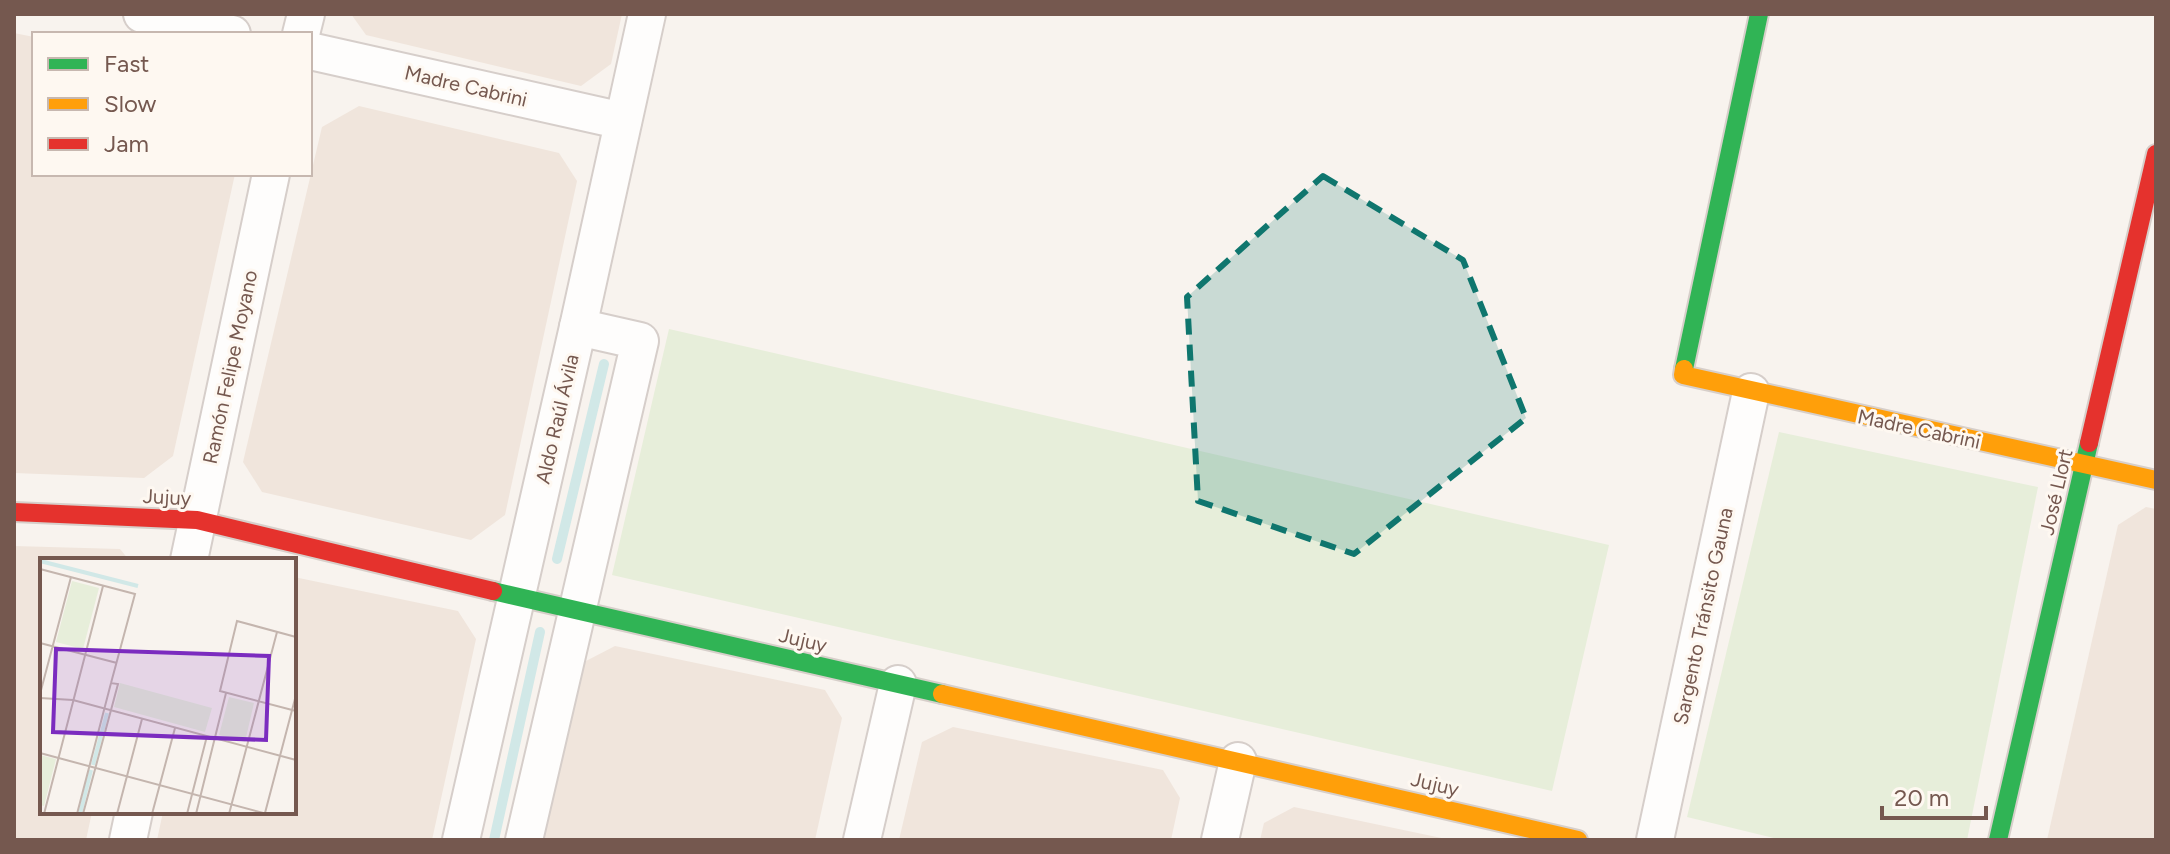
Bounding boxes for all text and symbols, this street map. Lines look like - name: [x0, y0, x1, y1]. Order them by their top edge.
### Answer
- legend: [32, 32, 312, 176]
- text: Fast: [104, 49, 149, 78]
- street label: Madre Cabrini: [402, 60, 530, 112]
- text: Slow: [104, 89, 157, 118]
- text: Jam: [104, 129, 149, 158]
- street label: Ramón Felipe Moyano: [198, 268, 262, 466]
- street label: Aldo Raúl Ávila: [530, 352, 584, 486]
- street label: Madre Cabrini: [1855, 404, 1983, 454]
- street label: José Llort: [2034, 447, 2078, 537]
- street label: Jujuy: [142, 484, 192, 510]
- street label: Sargento Tránsito Gauna: [1668, 505, 1738, 727]
- inset map: [40, 558, 296, 814]
- street label: Jujuy: [777, 623, 830, 657]
- street label: Jujuy: [1409, 767, 1462, 801]
- scale bar: [1882, 770, 1986, 820]
- text: 20 m: [1894, 783, 1949, 812]

